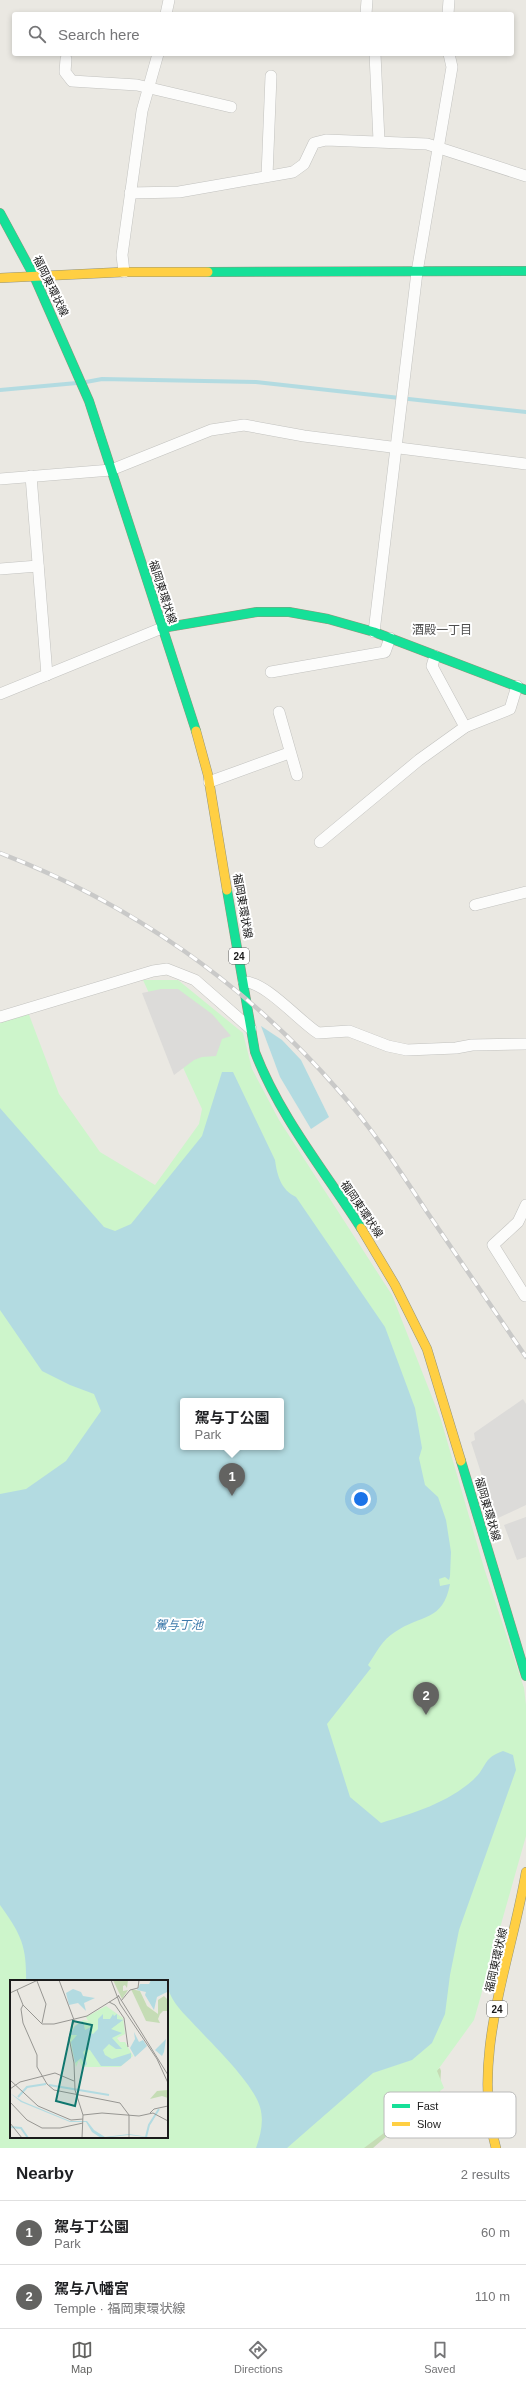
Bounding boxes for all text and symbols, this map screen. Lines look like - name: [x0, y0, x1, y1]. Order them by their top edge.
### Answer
- search box: [12, 12, 514, 56]
- icon: search: [26, 23, 48, 45]
- text: Search here: [58, 26, 140, 43]
- street label: 福岡東環状線: [31, 254, 71, 318]
- street label: 福岡東環状線: [147, 559, 179, 625]
- district label: 酒殿一丁目: [412, 623, 472, 637]
- street label: 福岡東環状線: [231, 872, 255, 940]
- road number: 24: [229, 948, 249, 964]
- street label: 福岡東環状線: [339, 1178, 385, 1240]
- popup: [180, 1398, 284, 1450]
- text: 駕与丁公園: [194, 1409, 270, 1426]
- text: Park: [194, 1427, 221, 1442]
- pin: 1: [219, 1463, 245, 1496]
- street label: 福岡東環状線: [473, 1476, 503, 1542]
- your location: [351, 1489, 371, 1509]
- water label: 駕与丁池: [155, 1618, 204, 1632]
- pin: 2: [413, 1682, 439, 1715]
- street label: 福岡東環状線: [483, 1926, 509, 1994]
- inset map: [10, 1980, 168, 2138]
- road number: 24: [487, 2001, 507, 2017]
- legend: [384, 2092, 516, 2138]
- text: Fast: [417, 2100, 438, 2112]
- text: Slow: [417, 2118, 441, 2130]
- text: Nearby: [16, 2164, 74, 2183]
- text: 2 results: [461, 2167, 510, 2182]
- text: 駕与丁公園: [54, 2218, 129, 2235]
- text: 1: [25, 2225, 33, 2240]
- text: 60 m: [481, 2225, 510, 2240]
- text: Park: [54, 2236, 81, 2251]
- text: 駕与八幡宮: [54, 2280, 129, 2297]
- text: 2: [25, 2289, 33, 2304]
- text: 110 m: [475, 2289, 510, 2304]
- text: Temple · 福岡東環状線: [54, 2301, 185, 2316]
- tab: Map: [71, 2339, 93, 2375]
- tab: Directions: [234, 2339, 283, 2375]
- tab: Saved: [424, 2339, 455, 2375]

